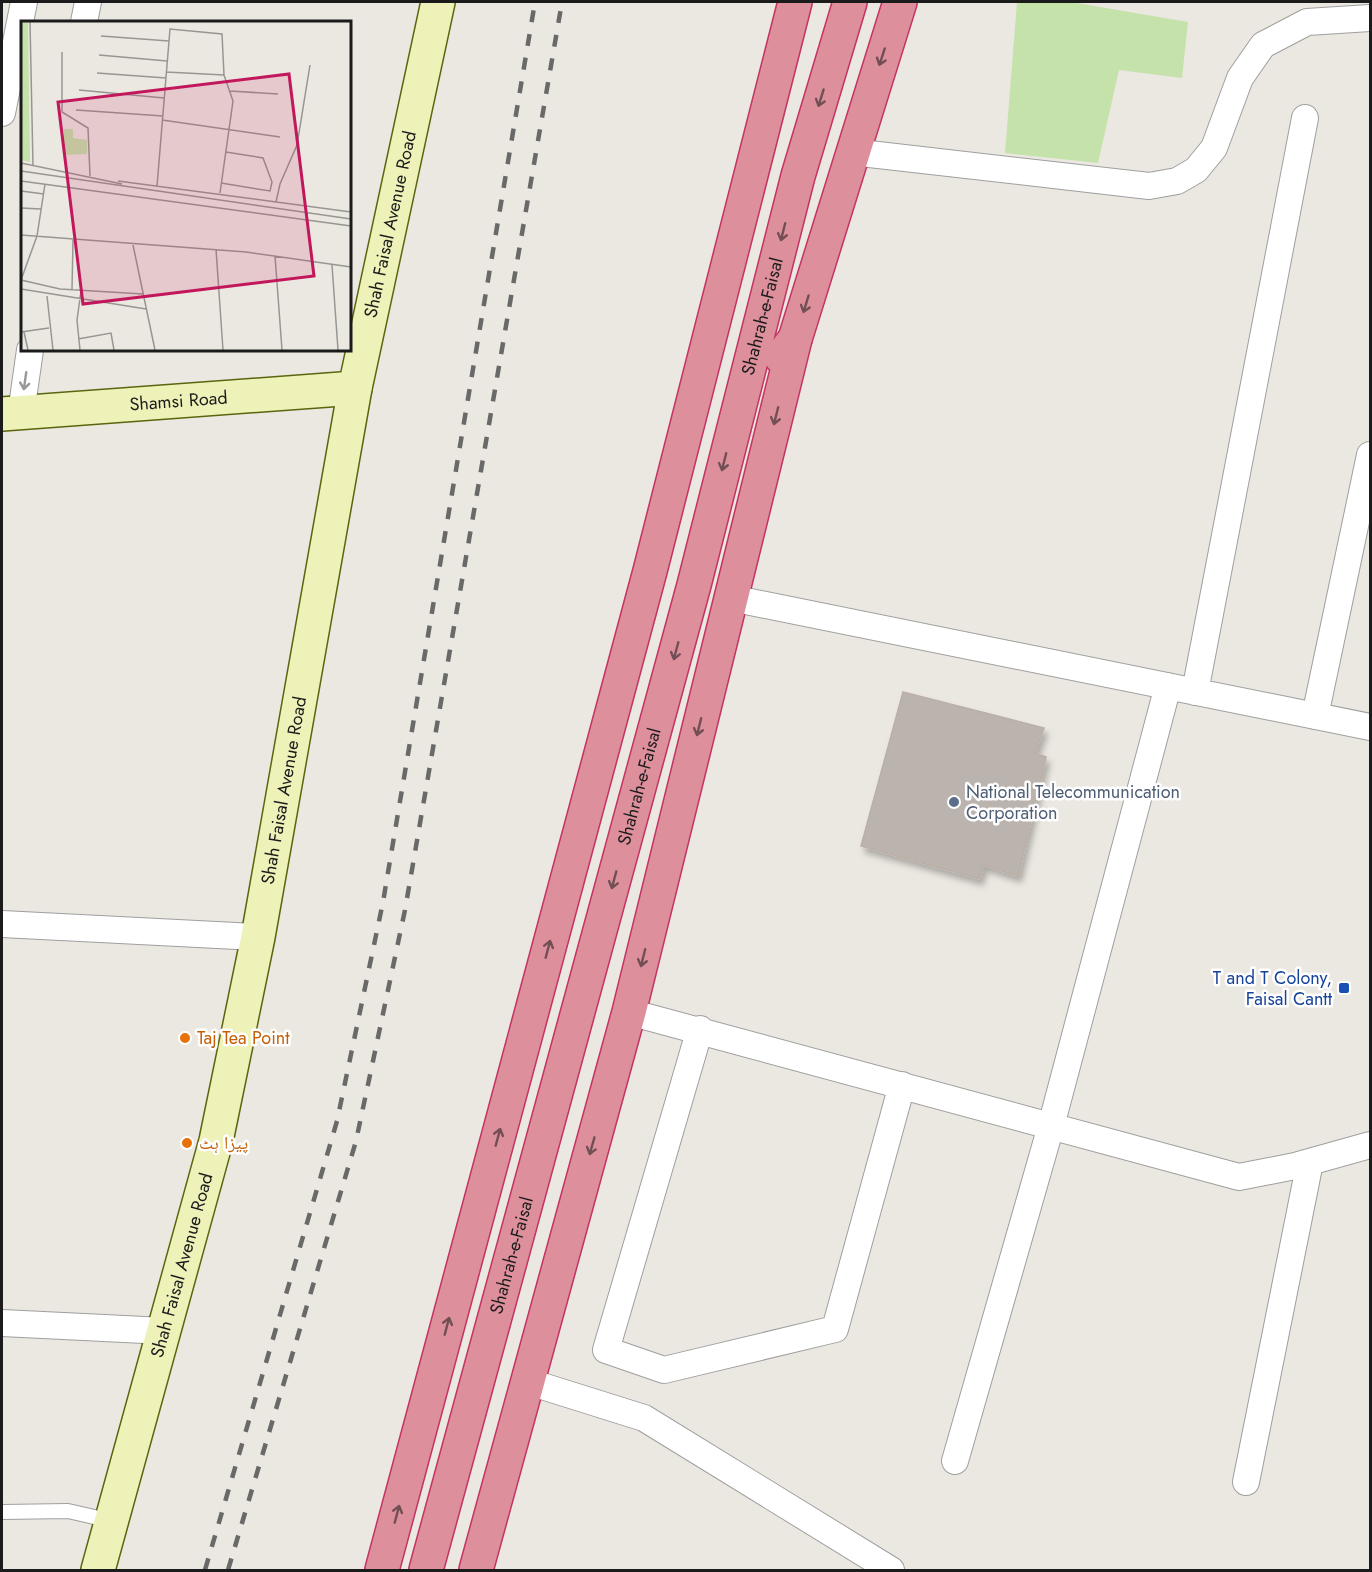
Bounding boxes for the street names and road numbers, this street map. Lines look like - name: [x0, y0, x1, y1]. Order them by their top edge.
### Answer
- street label: Shah Faisal Avenue Road: [357, 129, 423, 320]
- street label: Shahrah-e-Faisal: [735, 255, 790, 378]
- street label: Shamsi Road: [129, 384, 228, 418]
- street label: Shah Faisal Avenue Road: [255, 694, 313, 887]
- street label: Shahrah-e-Faisal: [611, 725, 668, 848]
- street label: Shah Faisal Avenue Road: [144, 1170, 220, 1361]
- street label: Shahrah-e-Faisal: [483, 1194, 540, 1317]

